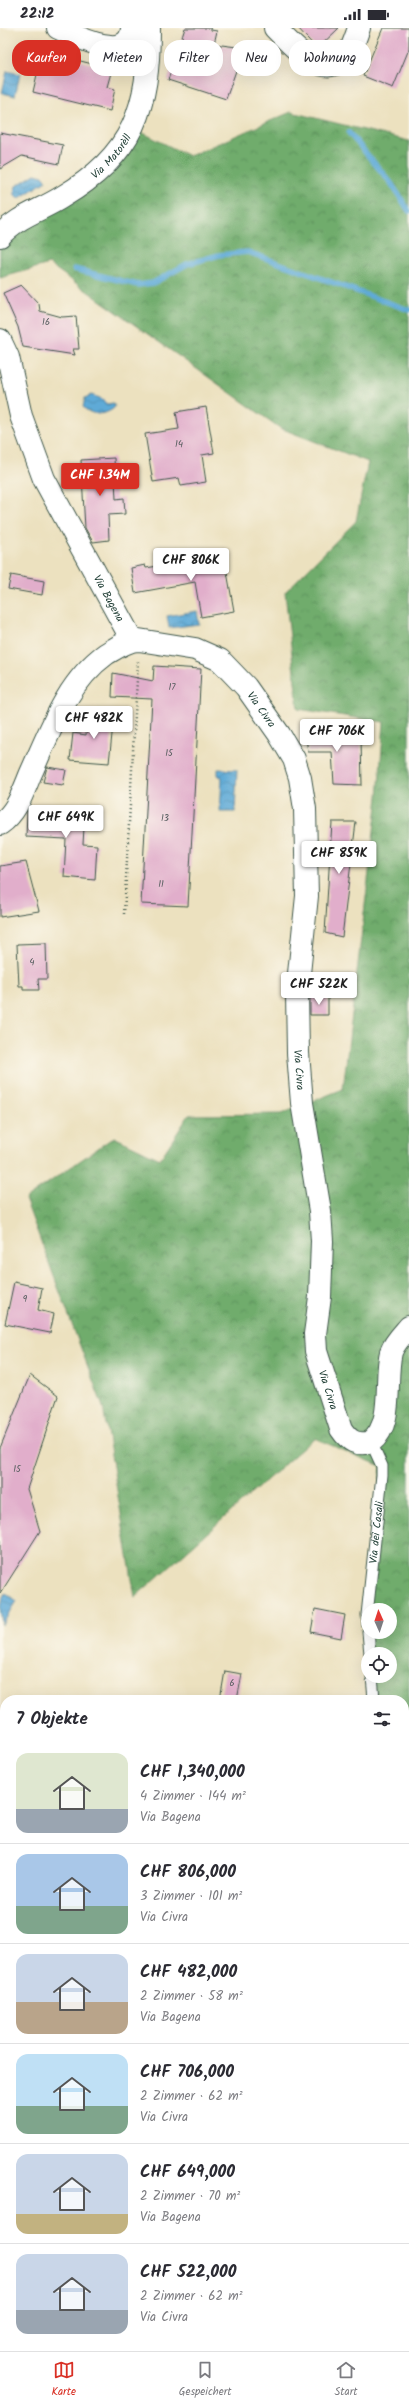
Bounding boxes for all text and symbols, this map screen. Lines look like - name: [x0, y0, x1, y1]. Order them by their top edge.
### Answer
- text: 22:12: [20, 2, 54, 26]
- chip: Kaufen: [12, 40, 81, 76]
- chip: Mieten: [89, 40, 156, 76]
- chip: Filter: [164, 40, 223, 76]
- chip: Neu: [231, 40, 281, 76]
- chip: Wohnung: [289, 40, 371, 76]
- street label: Via Matorèll: [87, 131, 137, 184]
- house number: 16: [42, 315, 50, 330]
- house number: 14: [175, 437, 183, 452]
- pin: CHF 1.34M: [54, 463, 146, 497]
- text: CHF 1.34M: [70, 465, 130, 486]
- pin: CHF 806K: [150, 548, 232, 582]
- text: CHF 806K: [162, 550, 220, 571]
- street label: Via Bagena: [88, 572, 128, 625]
- house number: 17: [169, 680, 176, 695]
- street label: Via Civra: [242, 688, 280, 732]
- pin: CHF 482K: [53, 706, 135, 740]
- text: CHF 482K: [65, 708, 123, 729]
- pin: CHF 706K: [296, 719, 378, 753]
- text: CHF 706K: [309, 721, 365, 742]
- house number: 15: [165, 746, 174, 761]
- pin: CHF 649K: [25, 805, 107, 839]
- text: CHF 649K: [37, 807, 95, 828]
- house number: 13: [161, 811, 169, 826]
- pin: CHF 859K: [298, 841, 380, 875]
- text: CHF 859K: [310, 843, 368, 864]
- house number: 11: [158, 877, 164, 892]
- house number: 4: [30, 955, 35, 970]
- pin: CHF 522K: [278, 972, 360, 1006]
- text: CHF 522K: [290, 974, 348, 995]
- street label: Via Civra: [288, 1049, 309, 1091]
- house number: 9: [23, 1292, 28, 1307]
- street label: Via Civra: [313, 1368, 342, 1412]
- house number: 15: [13, 1462, 22, 1477]
- street label: Via dei Casali: [365, 1500, 389, 1565]
- north arrow: [361, 1603, 397, 1639]
- map controls: [361, 1603, 397, 1683]
- button: locate: [361, 1647, 397, 1683]
- house number: 6: [229, 1676, 235, 1691]
- text: 7 Objekte: [16, 1706, 88, 1733]
- icon: filters: [371, 1708, 393, 1730]
- text: CHF 1,340,000: [140, 1759, 245, 1786]
- icon: home: [48, 1769, 96, 1817]
- text: 4 Zimmer · 144 m²: [140, 1786, 246, 1807]
- text: Via Bagena: [140, 1807, 201, 1828]
- text: CHF 806,000: [140, 1859, 236, 1886]
- icon: home: [48, 1870, 96, 1918]
- text: 3 Zimmer · 101 m²: [140, 1886, 242, 1907]
- text: Via Civra: [140, 1907, 188, 1928]
- text: CHF 482,000: [140, 1959, 237, 1986]
- icon: home: [48, 1970, 96, 2018]
- text: 2 Zimmer · 58 m²: [140, 1986, 243, 2007]
- text: Via Bagena: [140, 2007, 201, 2028]
- text: CHF 706,000: [140, 2059, 234, 2086]
- icon: home: [48, 2070, 96, 2118]
- text: 2 Zimmer · 62 m²: [140, 2086, 243, 2107]
- text: Via Civra: [140, 2107, 188, 2128]
- text: CHF 649,000: [140, 2159, 235, 2186]
- icon: home: [48, 2170, 96, 2218]
- text: 2 Zimmer · 70 m²: [140, 2186, 240, 2207]
- text: Via Bagena: [140, 2207, 201, 2228]
- text: CHF 522,000: [140, 2259, 236, 2286]
- icon: home: [48, 2270, 96, 2318]
- text: 2 Zimmer · 62 m²: [140, 2286, 243, 2307]
- text: Via Civra: [140, 2307, 188, 2328]
- tab: Karte: [51, 2359, 76, 2401]
- tab: Gespeichert: [179, 2359, 232, 2401]
- tab: Start: [334, 2359, 358, 2401]

